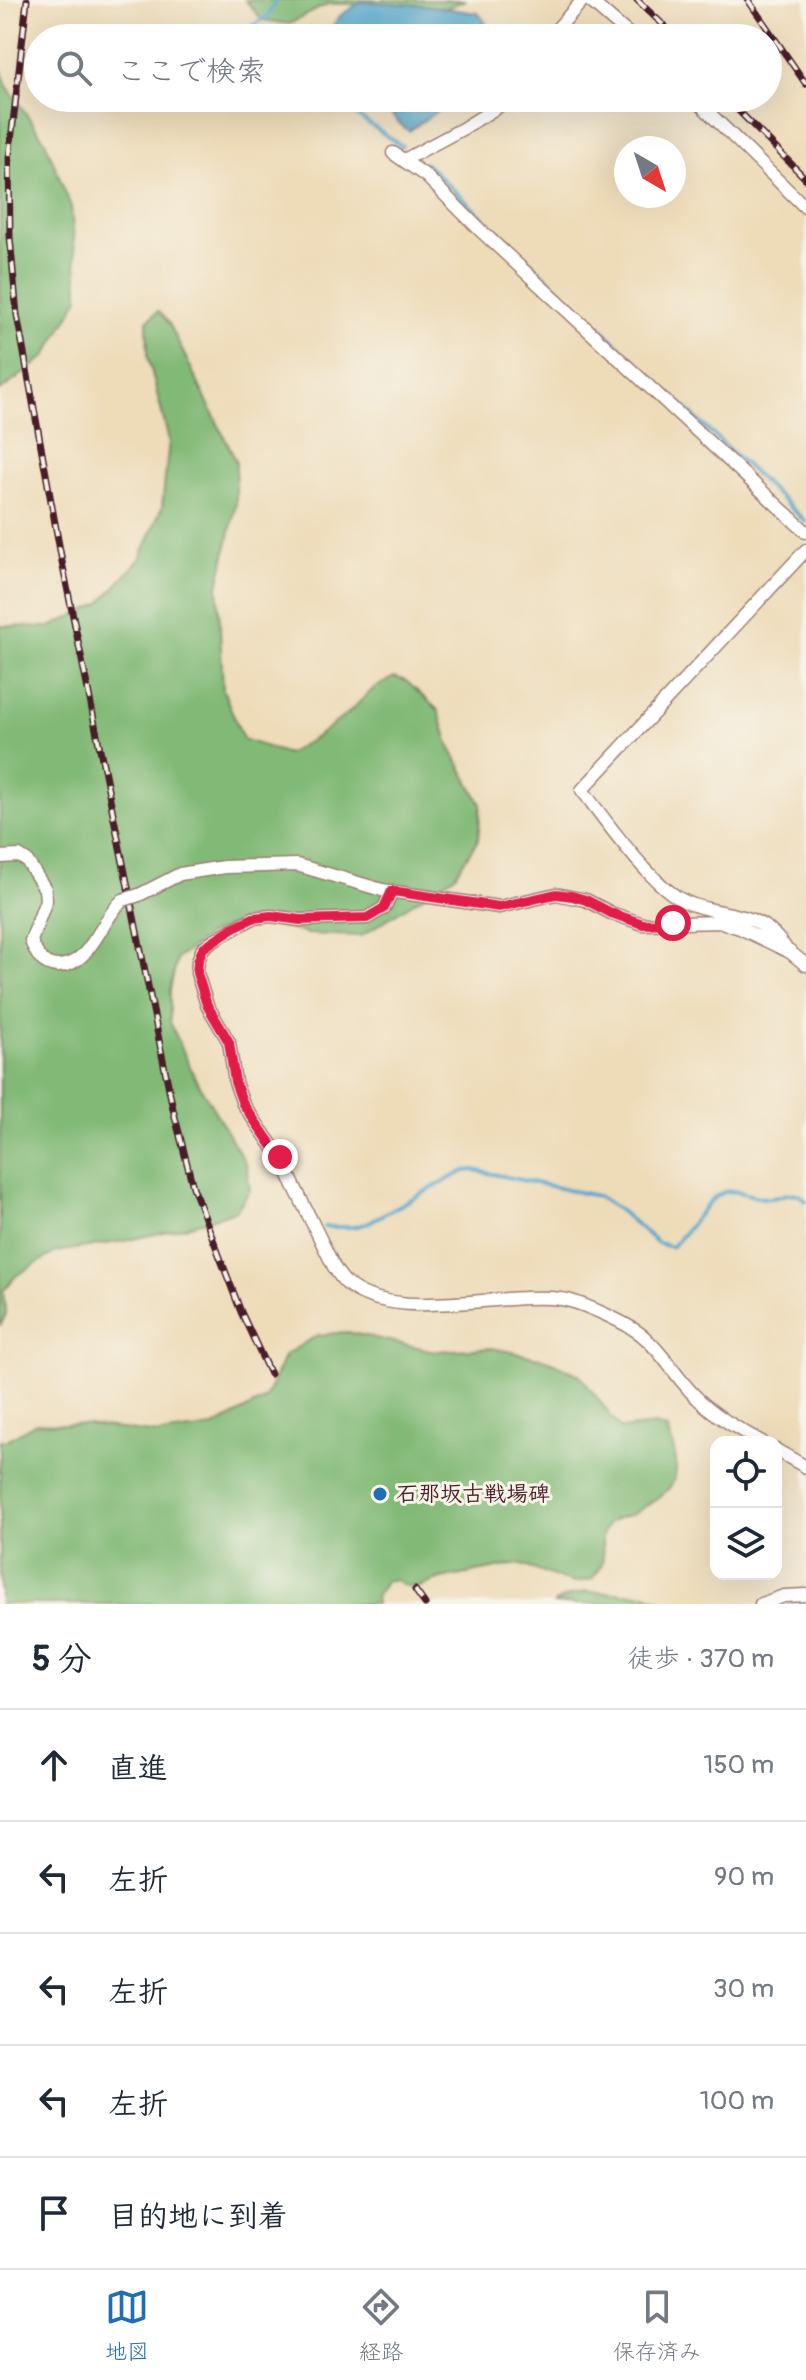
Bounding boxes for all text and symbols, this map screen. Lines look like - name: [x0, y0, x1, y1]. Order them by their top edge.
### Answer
- search box: [24, 24, 782, 112]
- icon: search: [52, 46, 96, 90]
- text: ここで検索: [116, 53, 266, 90]
- north arrow: [614, 136, 686, 208]
- route start: [655, 905, 691, 941]
- route end: [262, 1139, 298, 1175]
- map controls: [710, 1436, 782, 1580]
- button: locate: [710, 1436, 782, 1508]
- place label: 石那坂古戦場碑: [396, 1480, 550, 1508]
- marker: 石那坂古戦場碑: [371, 1485, 389, 1503]
- button: layers: [710, 1508, 782, 1580]
- text: 5 分: [32, 1638, 92, 1681]
- text: 徒歩 · 370 m: [628, 1643, 774, 1675]
- icon: ahead: [32, 1743, 76, 1787]
- text: 150 m: [703, 1749, 774, 1781]
- text: 直進: [108, 1750, 168, 1787]
- icon: left: [32, 1855, 76, 1899]
- text: 90 m: [714, 1861, 774, 1893]
- text: 左折: [108, 1862, 168, 1899]
- icon: left: [32, 1967, 76, 2011]
- text: 30 m: [713, 1973, 774, 2005]
- text: 左折: [108, 1974, 168, 2011]
- icon: left: [32, 2079, 76, 2123]
- text: 100 m: [700, 2085, 774, 2117]
- text: 左折: [108, 2086, 168, 2123]
- icon: arrive: [32, 2191, 76, 2235]
- text: 目的地に到着: [108, 2198, 288, 2235]
- tab: 地図: [105, 2285, 149, 2366]
- tab: 経路: [359, 2285, 403, 2366]
- tab: 保存済み: [613, 2285, 701, 2366]

